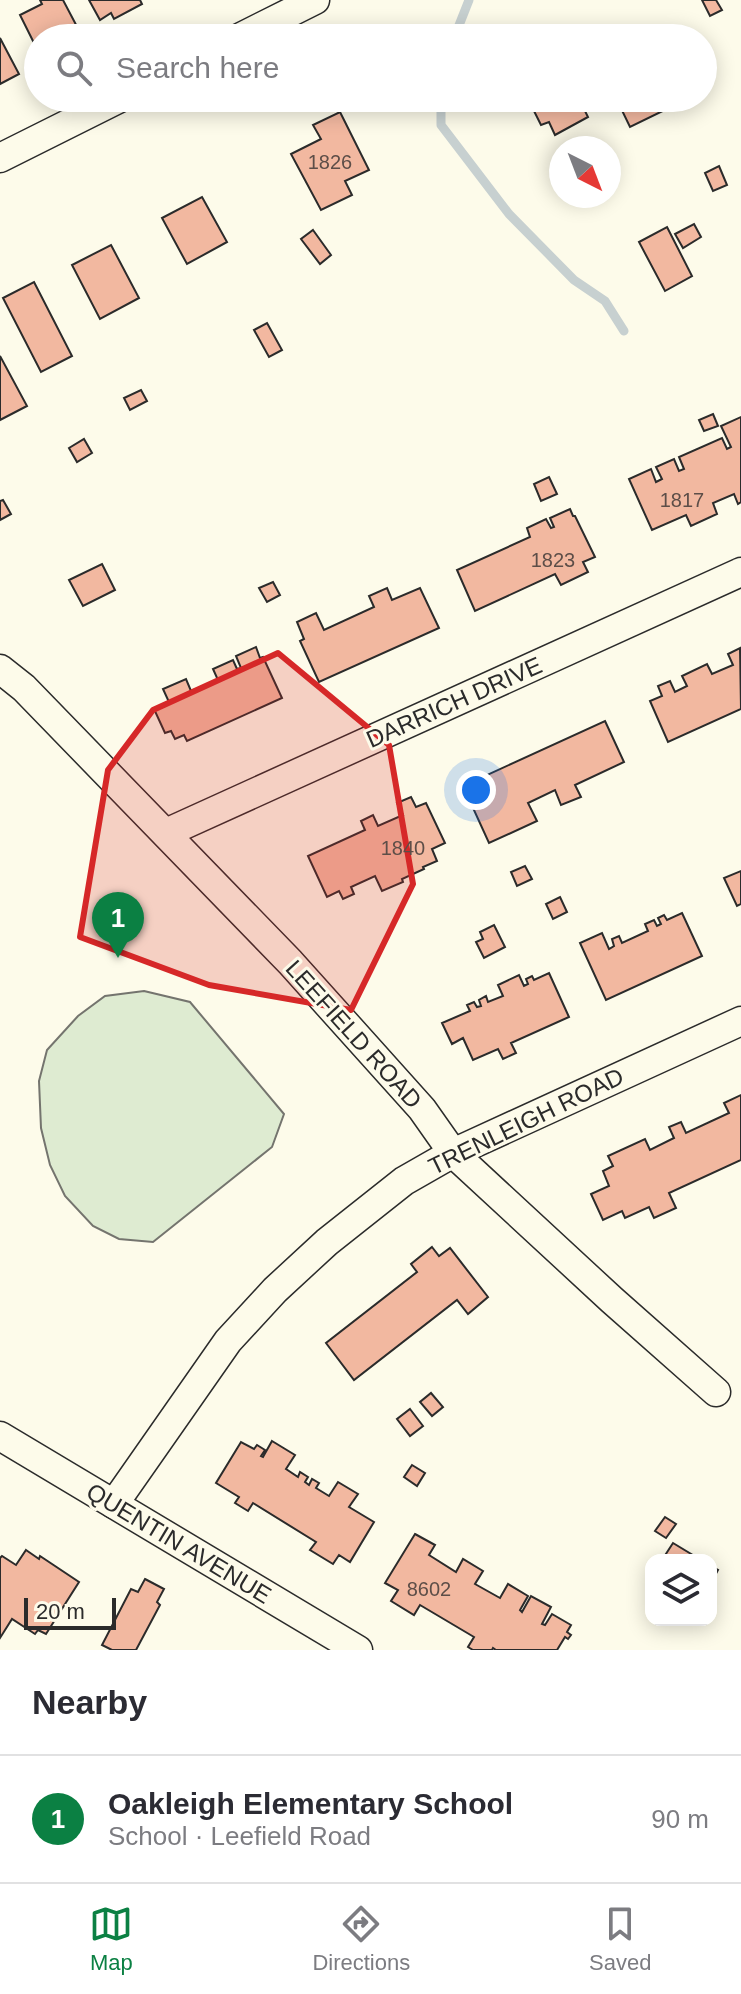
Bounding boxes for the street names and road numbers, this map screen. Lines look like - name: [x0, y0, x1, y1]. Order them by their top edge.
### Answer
- street label: DARRICH DRIVE: [362, 651, 546, 753]
- street label: LEEFIELD ROAD: [281, 955, 427, 1113]
- street label: TRENLEIGH ROAD: [424, 1062, 628, 1180]
- street label: QUENTIN AVENUE: [82, 1477, 276, 1609]

